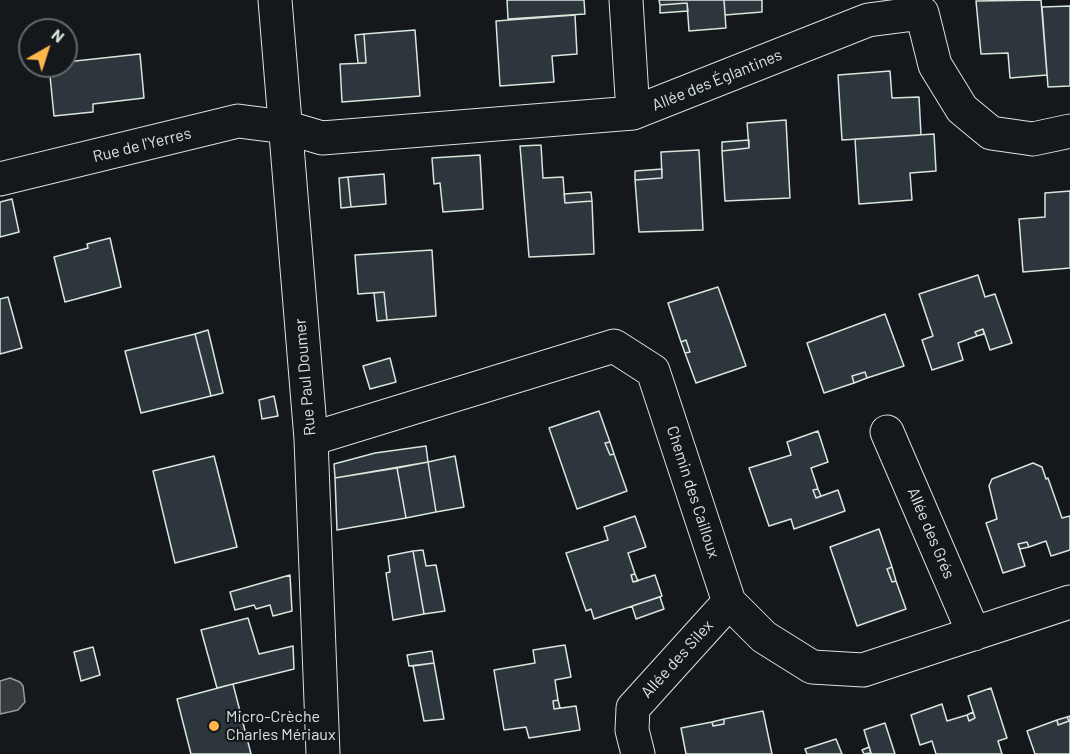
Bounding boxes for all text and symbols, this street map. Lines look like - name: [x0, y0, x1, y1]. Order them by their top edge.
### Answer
- north arrow: [18, 18, 78, 78]
- text: N: [48, 24, 68, 46]
- street label: Allée des Églantines: [649, 45, 785, 115]
- street label: Rue de l'Yerres: [91, 124, 193, 166]
- street label: Rue Paul Doumer: [290, 317, 320, 437]
- street label: Chemin des Cailloux: [663, 423, 723, 561]
- street label: Allée des Grés: [903, 485, 959, 581]
- street label: Allée des Silex: [637, 616, 717, 702]
- place label: Micro-Crèche Charles Mériaux: [226, 707, 336, 745]
- marker: Micro-Crèche Charles Mériaux: [207, 719, 221, 733]

